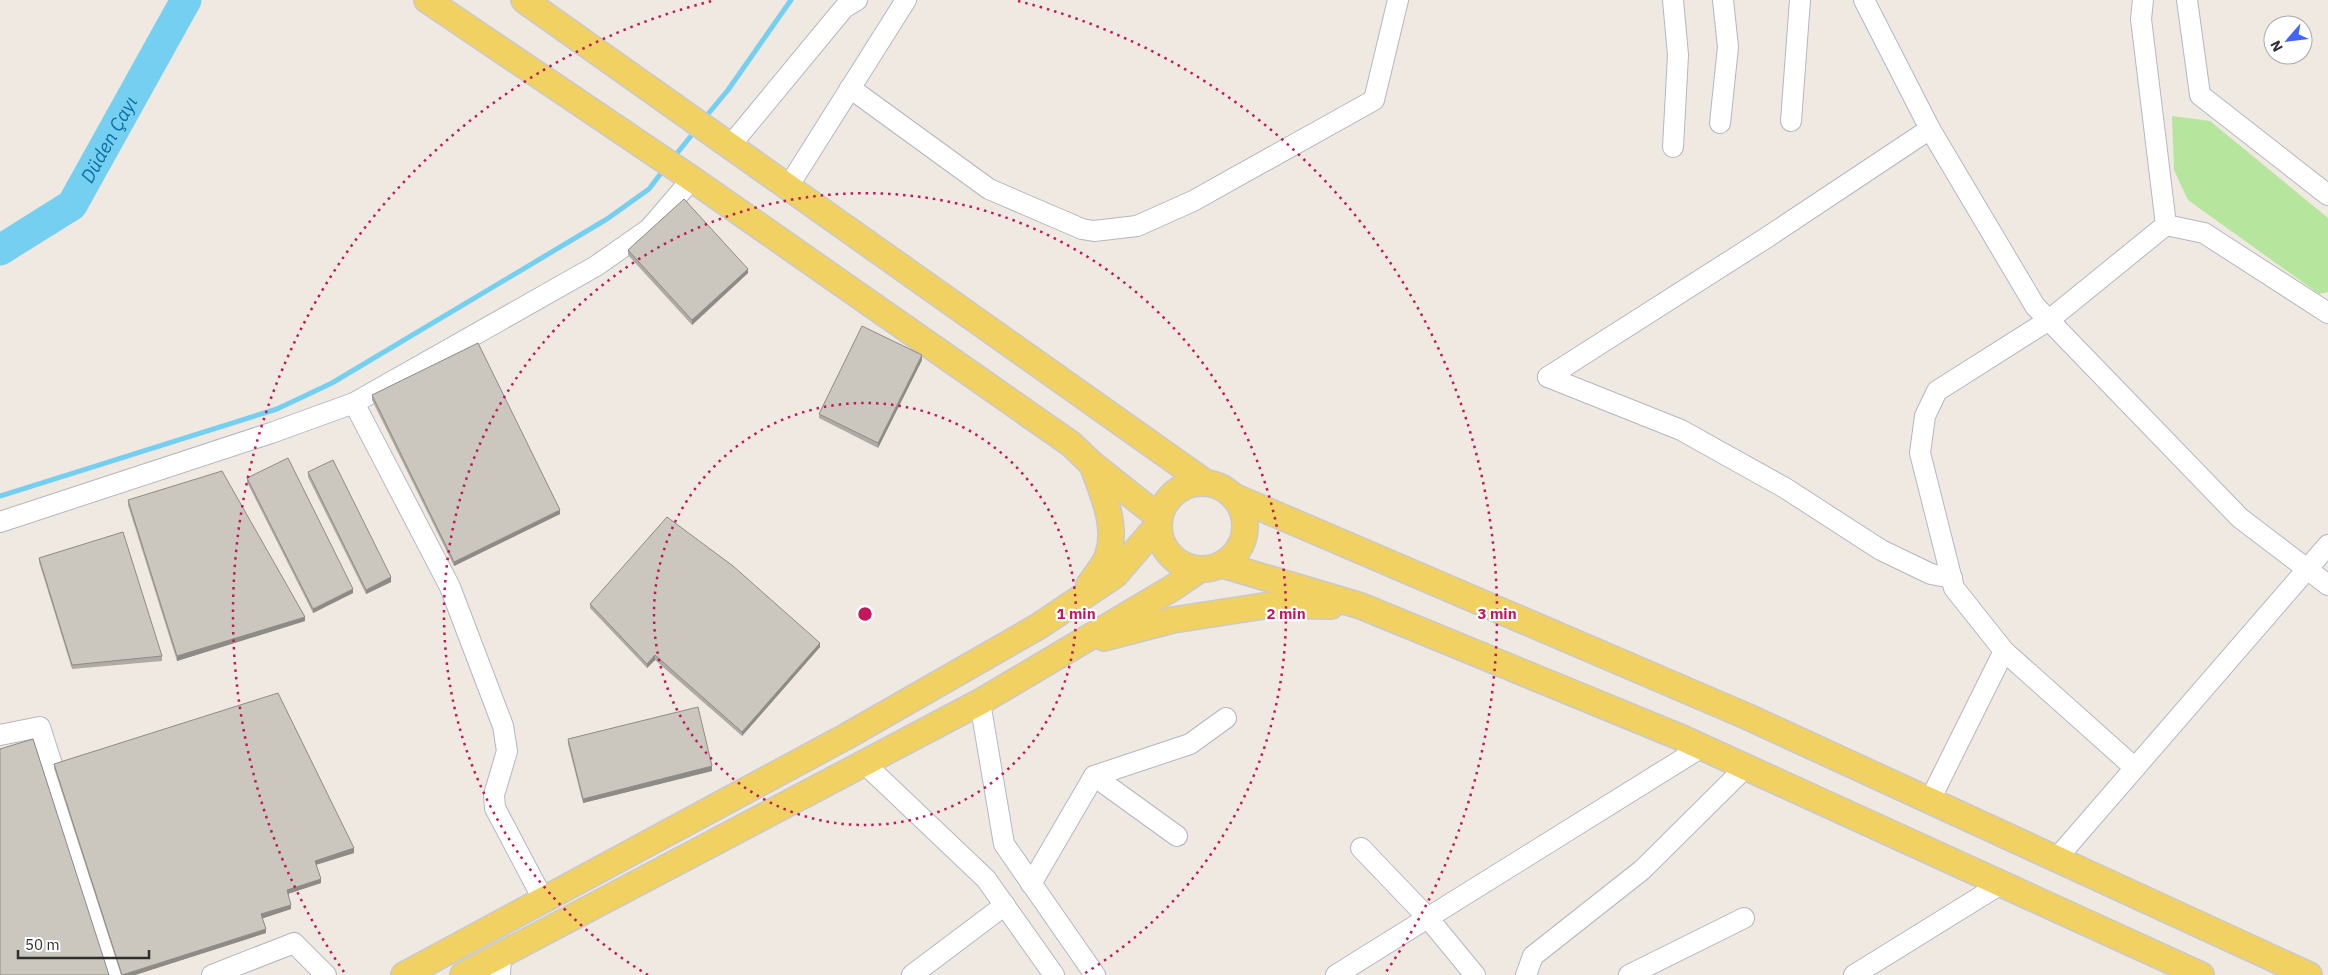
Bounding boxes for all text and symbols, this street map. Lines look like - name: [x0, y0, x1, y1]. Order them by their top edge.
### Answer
- north arrow: [2263, 15, 2313, 65]
- text: N: [2266, 37, 2287, 55]
- water label: Düden Çayı: [75, 92, 142, 187]
- text: 1 min: [1056, 604, 1096, 623]
- text: 2 min: [1266, 604, 1306, 623]
- text: 3 min: [1477, 604, 1517, 623]
- centre of rings: [856, 605, 874, 623]
- scale bar: [18, 928, 149, 960]
- text: 50 m: [25, 935, 60, 954]

